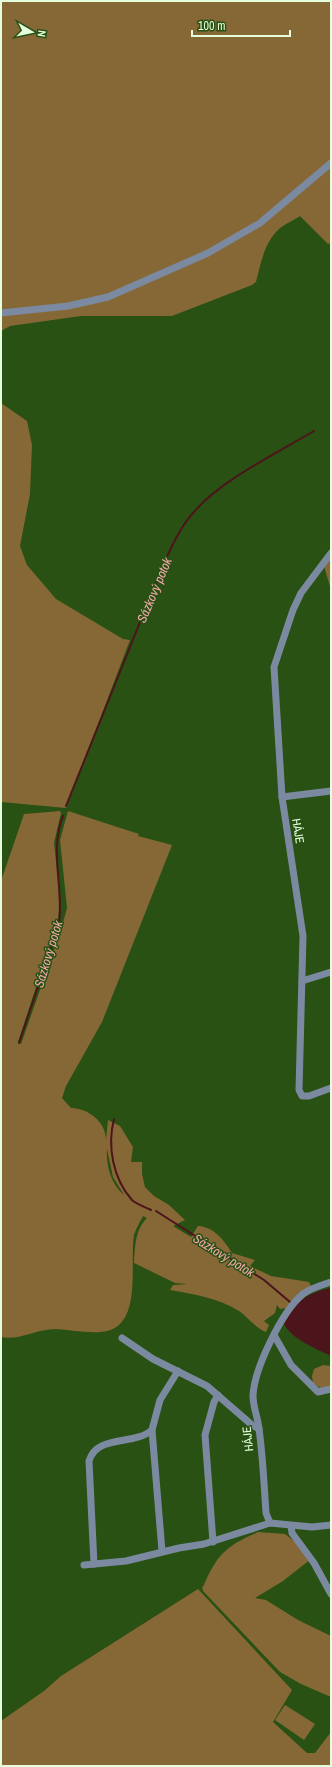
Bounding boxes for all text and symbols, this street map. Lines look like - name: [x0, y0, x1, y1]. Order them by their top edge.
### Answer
- north arrow: [12, 12, 52, 52]
- scale bar: [192, 12, 290, 38]
- text: 100 m: [198, 18, 225, 34]
- text: N: [34, 29, 49, 38]
- water label: Sázkový potok: [133, 554, 176, 625]
- street label: HÁJE: [288, 817, 308, 845]
- water label: Sázkový potok: [30, 918, 67, 990]
- water label: Sázkový potok: [190, 1230, 258, 1281]
- street label: HÁJE: [239, 1426, 257, 1452]

